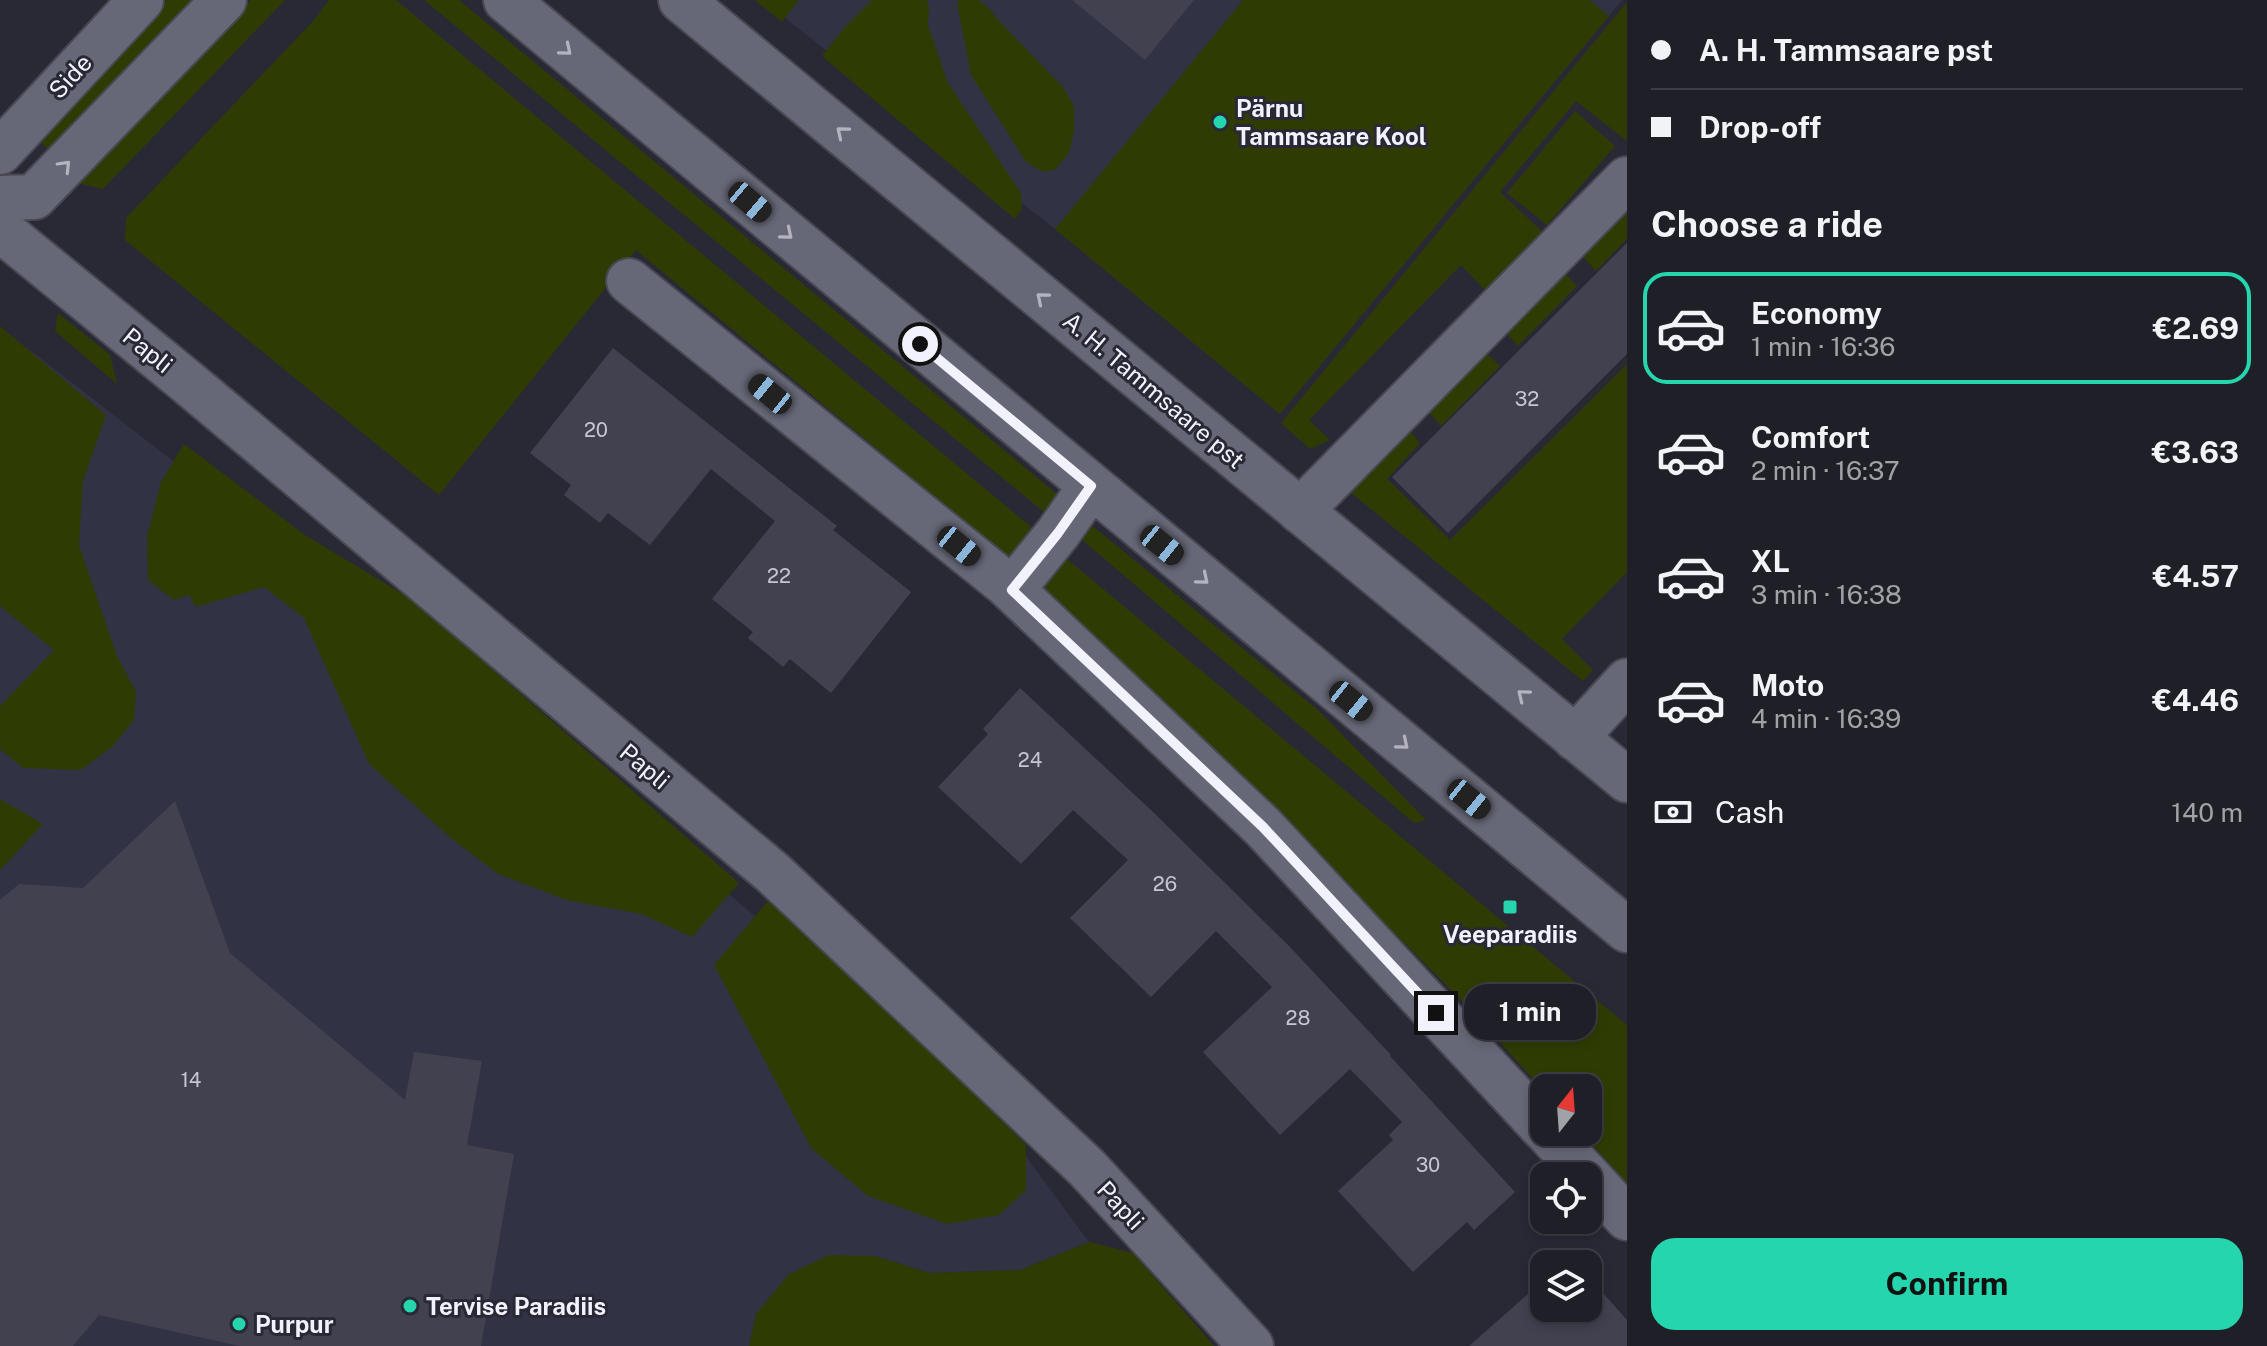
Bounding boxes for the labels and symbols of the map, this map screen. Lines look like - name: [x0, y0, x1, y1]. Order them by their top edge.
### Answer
- one-way arrow: [556, 40, 571, 55]
- street label: Side: [43, 48, 97, 104]
- place label: Pärnu Tammsaare Kool: [1236, 94, 1427, 150]
- marker: Pärnu Tammsaare Kool: [1211, 113, 1229, 131]
- one-way arrow: [836, 127, 851, 142]
- one-way arrow: [55, 161, 70, 175]
- car: [724, 177, 776, 227]
- one-way arrow: [778, 224, 792, 239]
- one-way arrow: [1037, 293, 1051, 308]
- street label: A. H. Tammsaare pst: [1058, 306, 1250, 474]
- street label: Papli: [118, 322, 178, 378]
- route start: [902, 326, 938, 362]
- car: [744, 370, 796, 418]
- house number: 32: [1515, 387, 1539, 411]
- house number: 20: [584, 418, 608, 442]
- car: [1136, 521, 1188, 569]
- car: [933, 522, 985, 570]
- house number: 22: [767, 564, 791, 588]
- one-way arrow: [1194, 569, 1209, 583]
- car: [1325, 677, 1377, 725]
- one-way arrow: [1518, 690, 1532, 705]
- one-way arrow: [1394, 734, 1408, 749]
- street label: Papli: [615, 737, 675, 795]
- house number: 24: [1018, 748, 1042, 772]
- car: [1443, 775, 1495, 823]
- house number: 26: [1153, 872, 1177, 896]
- marker: Veeparadiis: [1501, 898, 1519, 916]
- place label: Veeparadiis: [1443, 920, 1577, 948]
- callout: 1 min: [1464, 985, 1596, 1041]
- route end: [1418, 995, 1454, 1031]
- house number: 28: [1286, 1006, 1310, 1030]
- house number: 14: [181, 1068, 201, 1092]
- north arrow: [1530, 1074, 1602, 1146]
- house number: 30: [1416, 1153, 1440, 1177]
- street label: Papli: [1092, 1175, 1150, 1235]
- place label: Tervise Paradiis: [426, 1292, 606, 1320]
- marker: Tervise Paradiis: [401, 1297, 419, 1315]
- place label: Purpur: [255, 1310, 334, 1338]
- marker: Purpur: [230, 1315, 248, 1333]

